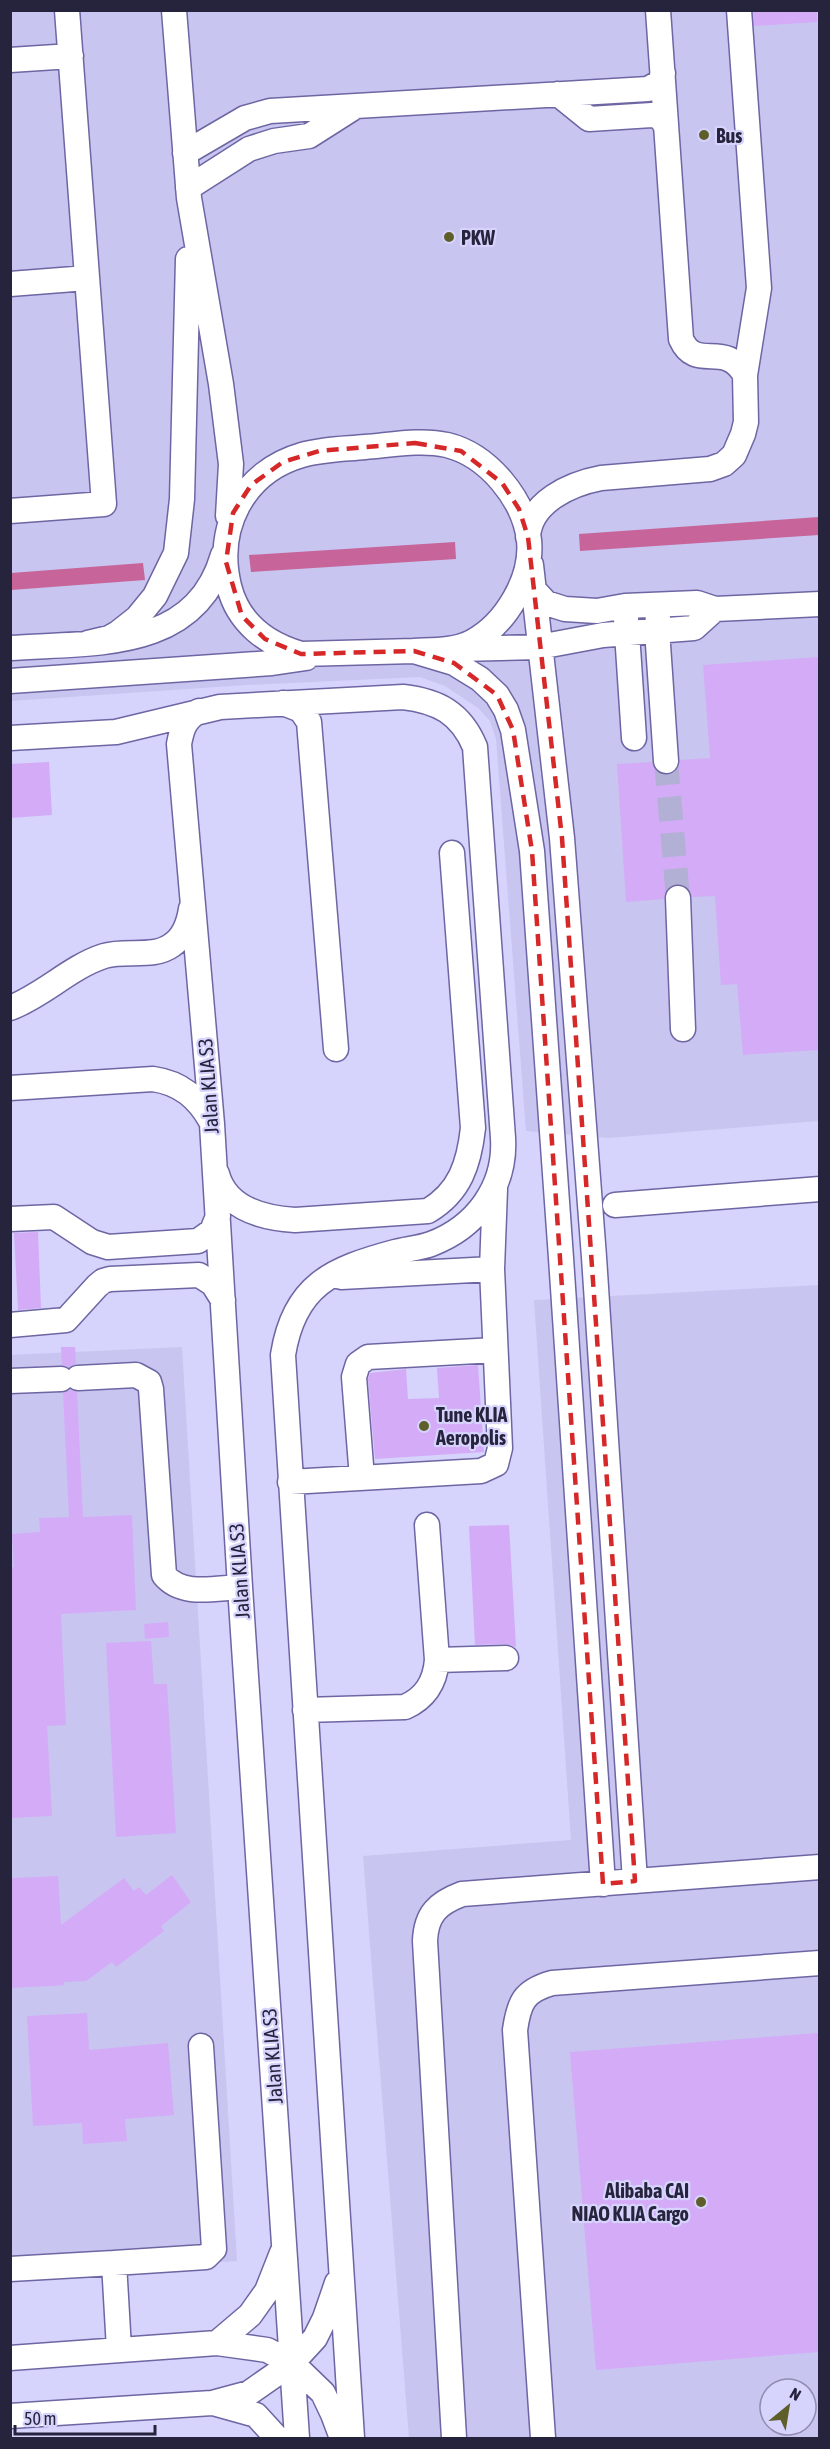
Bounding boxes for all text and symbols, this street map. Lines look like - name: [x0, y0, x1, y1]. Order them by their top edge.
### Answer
- place label: Bus: [716, 124, 742, 147]
- marker: Bus: [697, 128, 711, 142]
- place label: PKW: [461, 226, 496, 249]
- marker: PKW: [442, 230, 456, 244]
- street label: Jalan KLIA S3: [193, 1037, 223, 1135]
- place label: Tune KLIA Aeropolis: [435, 1403, 508, 1449]
- marker: Tune KLIA Aeropolis: [417, 1419, 431, 1433]
- street label: Jalan KLIA S3: [224, 1522, 254, 1620]
- street label: Jalan KLIA S3: [257, 2007, 287, 2105]
- place label: Alibaba CAI NIAO KLIA Cargo: [572, 2179, 689, 2225]
- marker: Alibaba CAI NIAO KLIA Cargo: [694, 2195, 708, 2209]
- north arrow: [758, 2377, 818, 2437]
- text: N: [787, 2384, 804, 2404]
- scale bar: [15, 2398, 154, 2436]
- text: 50 m: [24, 2408, 56, 2429]

